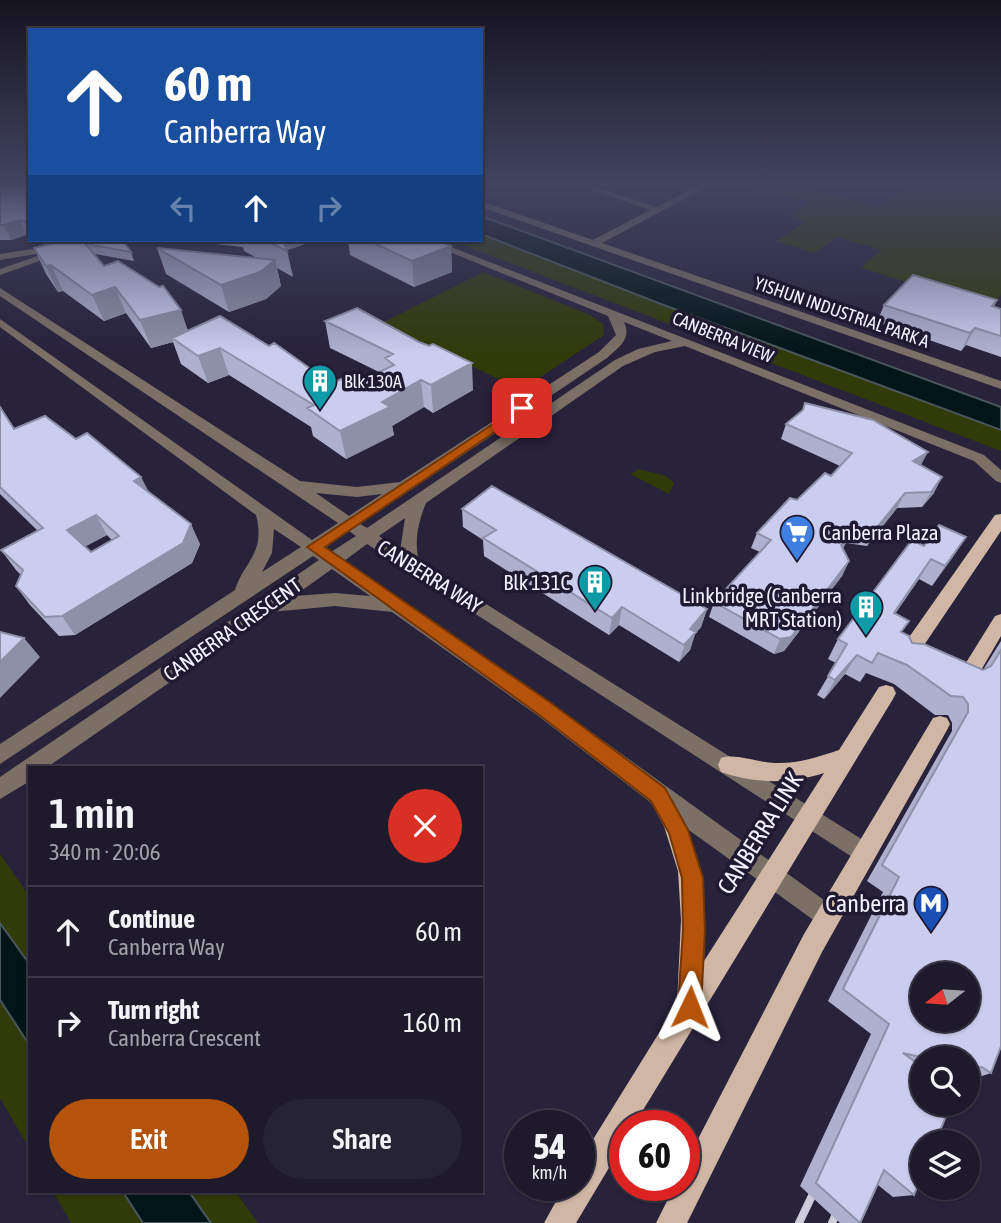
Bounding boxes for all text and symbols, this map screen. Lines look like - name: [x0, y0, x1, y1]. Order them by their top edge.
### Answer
- text: 60 m: [164, 55, 252, 111]
- icon: ahead: [49, 56, 140, 147]
- text: Canberra Way: [164, 113, 326, 150]
- icon: left: [164, 189, 202, 227]
- icon: ahead: [237, 189, 275, 227]
- icon: right: [310, 189, 348, 227]
- street label: YISHUN INDUSTRIAL PARK A: [752, 272, 932, 352]
- street label: CANBERRA VIEW: [669, 307, 777, 367]
- building icon: Blk 130A: [301, 362, 339, 411]
- place label: Blk 130A: [344, 371, 402, 392]
- pin: [492, 378, 552, 438]
- icon: arrive: [503, 389, 541, 427]
- supermarket icon: Canberra Plaza: [778, 513, 816, 562]
- place label: Canberra Plaza: [822, 520, 938, 544]
- street label: CANBERRA WAY: [373, 534, 487, 618]
- building icon: Blk 131C: [576, 563, 614, 612]
- place label: Blk 131C: [503, 570, 571, 594]
- street label: CANBERRA CRESCENT: [158, 572, 306, 686]
- place label: Linkbridge (Canberra MRT Station): [682, 583, 842, 631]
- building icon: Linkbridge (Canberra MRT Station): [847, 588, 885, 637]
- street label: CANBERRA LINK: [712, 767, 808, 899]
- text: 1 min: [49, 789, 135, 837]
- button: close: [388, 789, 462, 863]
- text: 340 m · 20:06: [49, 839, 161, 865]
- metro station icon: Canberra: [912, 884, 950, 933]
- place label: Canberra: [825, 890, 906, 917]
- text: Continue: [108, 904, 195, 934]
- icon: ahead: [49, 913, 87, 951]
- text: 60 m: [415, 917, 462, 947]
- text: Canberra Way: [108, 934, 225, 960]
- north arrow: [910, 962, 980, 1032]
- map controls: [910, 962, 980, 1200]
- position arrow: [653, 970, 727, 1044]
- text: Turn right: [108, 995, 199, 1025]
- icon: right: [49, 1004, 87, 1042]
- text: 160 m: [403, 1008, 462, 1038]
- text: Canberra Crescent: [108, 1025, 261, 1051]
- button: search: [910, 1046, 980, 1116]
- button: Exit: [49, 1099, 249, 1179]
- button: Share: [263, 1099, 462, 1179]
- speed limit sign: 60: [609, 1110, 700, 1201]
- text: 54: [533, 1126, 566, 1166]
- button: layers: [910, 1130, 980, 1200]
- text: km/h: [532, 1162, 567, 1183]

